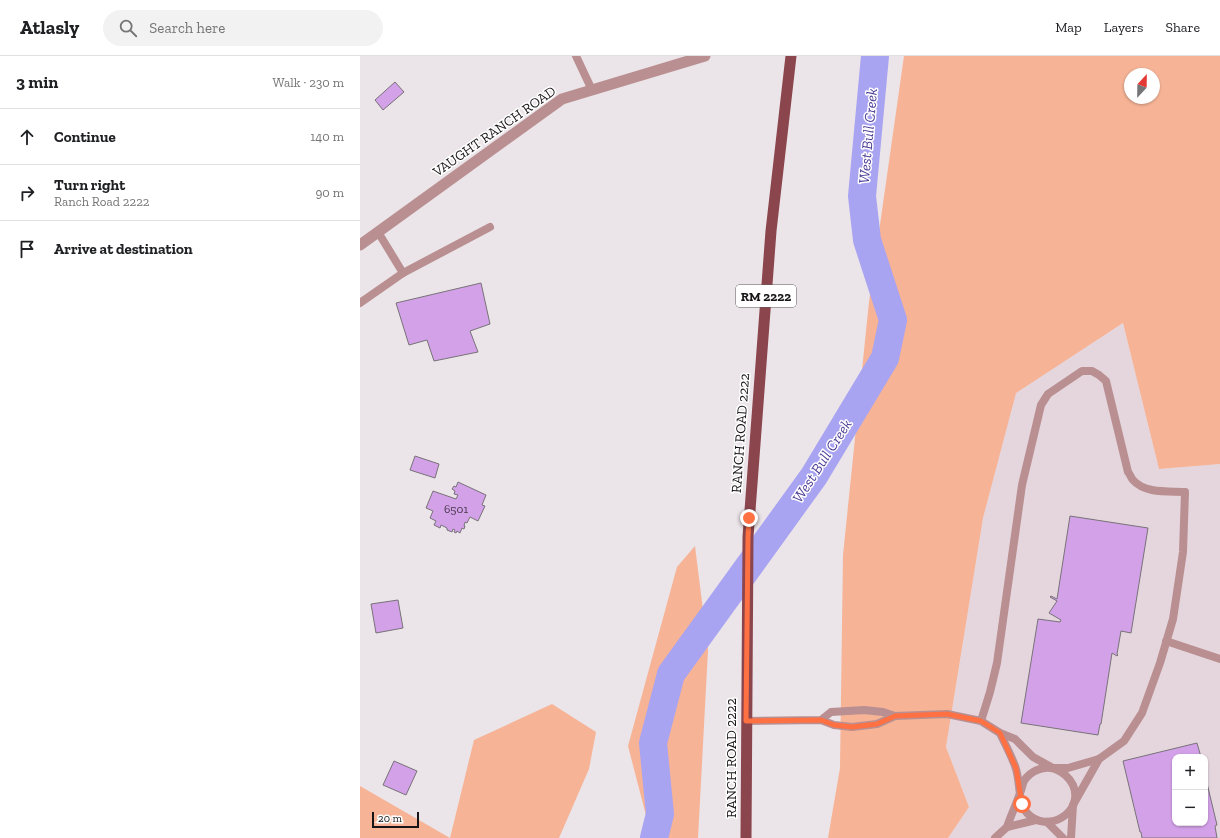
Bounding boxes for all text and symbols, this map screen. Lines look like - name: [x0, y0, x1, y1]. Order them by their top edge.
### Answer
- search box: [103, 10, 383, 46]
- text: Atlasly: [20, 16, 79, 39]
- icon: search: [117, 17, 139, 39]
- text: Search here: [149, 19, 225, 37]
- text: Map: [1055, 19, 1082, 36]
- text: Layers: [1104, 19, 1143, 36]
- text: Share: [1165, 19, 1200, 36]
- north arrow: [1124, 68, 1160, 104]
- text: 3 min: [16, 72, 58, 92]
- text: Walk · 230 m: [272, 75, 344, 90]
- street label: VAUGHT RANCH ROAD: [429, 82, 559, 181]
- water label: West Bull Creek: [855, 87, 881, 184]
- icon: ahead: [16, 126, 38, 148]
- text: Continue: [54, 128, 116, 146]
- text: 140 m: [310, 129, 344, 144]
- text: Turn right: [54, 176, 125, 194]
- icon: right: [16, 182, 38, 204]
- text: 90 m: [315, 185, 344, 200]
- text: Ranch Road 2222: [54, 194, 150, 209]
- icon: arrive: [16, 238, 38, 260]
- text: Arrive at destination: [54, 240, 193, 258]
- road number: RM 2222: [736, 285, 796, 307]
- street label: RANCH ROAD 2222: [728, 373, 753, 493]
- water label: West Bull Creek: [788, 416, 856, 506]
- house number: 6501: [444, 502, 468, 516]
- route end: [740, 509, 758, 527]
- street label: RANCH ROAD 2222: [723, 698, 740, 818]
- map controls: [1172, 754, 1208, 826]
- button: +: [1172, 754, 1208, 790]
- button: −: [1172, 790, 1208, 826]
- route start: [1013, 795, 1031, 813]
- scale bar: [372, 810, 419, 829]
- text: 20 m: [378, 812, 402, 825]

